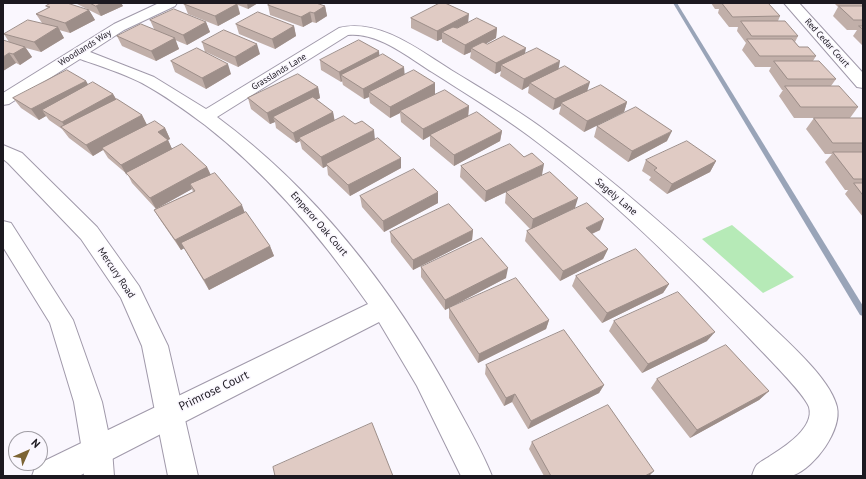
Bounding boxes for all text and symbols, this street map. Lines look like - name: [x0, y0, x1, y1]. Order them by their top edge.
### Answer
- street label: Red Cedar Court: [802, 16, 852, 70]
- street label: Woodlands Way: [57, 27, 113, 69]
- street label: Grasslands Lane: [250, 51, 308, 93]
- street label: Sagely Lane: [592, 176, 640, 218]
- street label: Emperor Oak Court: [288, 189, 350, 259]
- street label: Mercury Road: [95, 246, 137, 300]
- street label: Primrose Court: [177, 368, 251, 414]
- north arrow: [8, 431, 48, 471]
- text: N: [28, 436, 43, 451]

